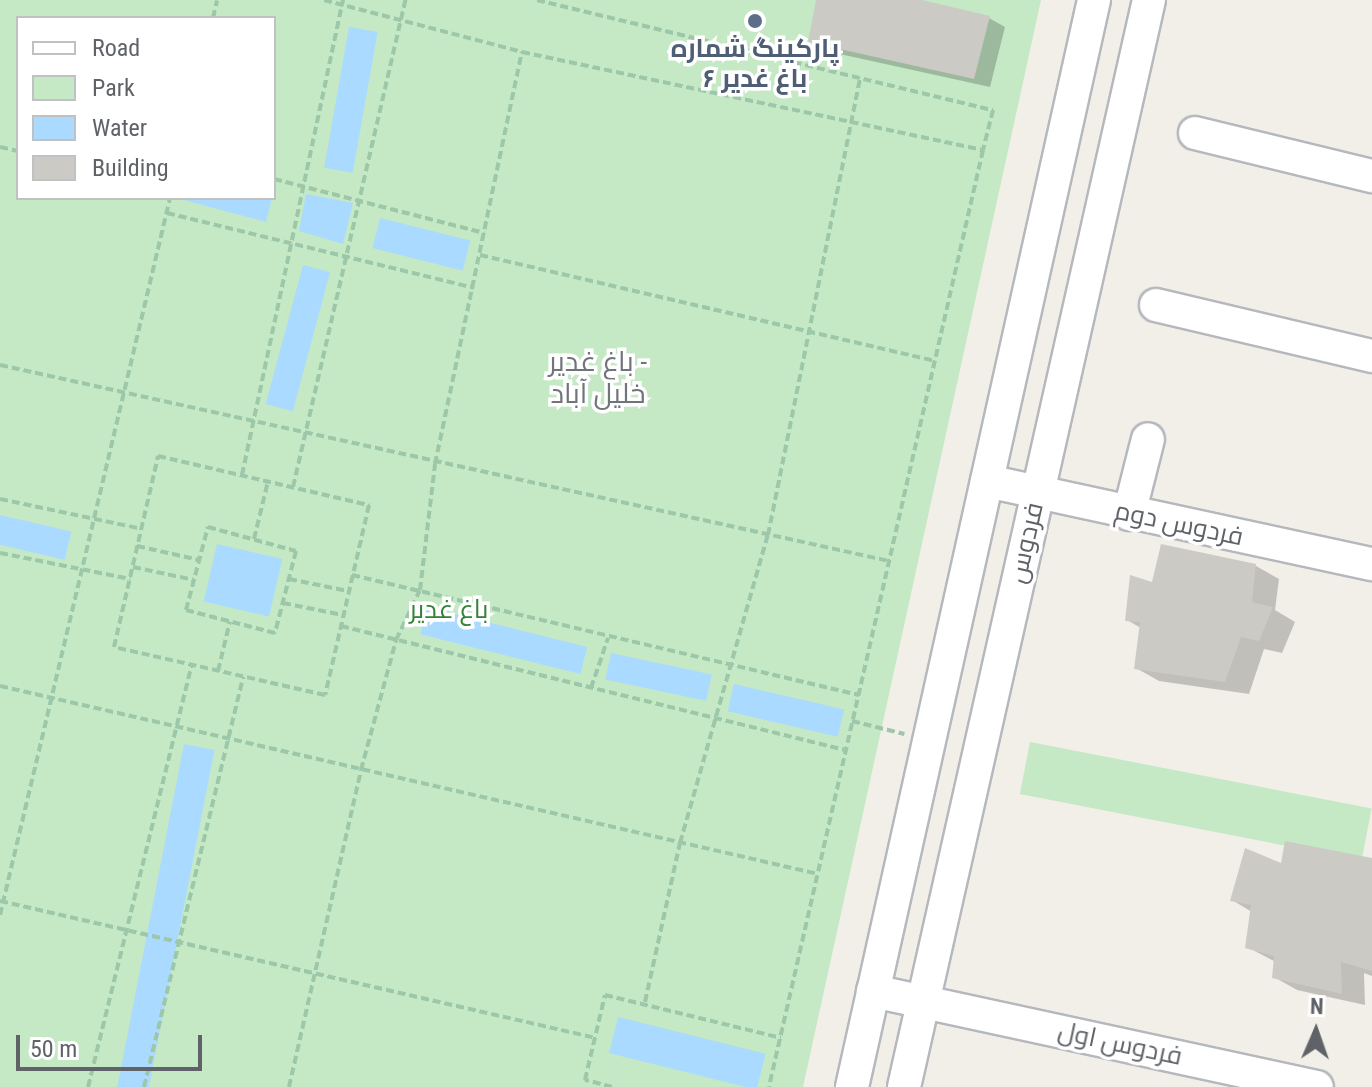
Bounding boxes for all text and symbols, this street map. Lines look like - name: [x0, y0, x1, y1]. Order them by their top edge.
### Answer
- marker: پارکینگ شماره ۶ باغ غدیر: [746, 12, 764, 30]
- legend: [16, 16, 276, 200]
- place label: پارکینگ شماره ۶ باغ غدیر: [671, 33, 839, 94]
- text: Road: [92, 34, 140, 62]
- text: Park: [92, 74, 135, 102]
- text: Water: [92, 114, 147, 142]
- text: Building: [92, 154, 169, 182]
- district label: باغ غدیر - خلیل آباد: [549, 345, 647, 411]
- street label: فردوس دوم: [1112, 495, 1246, 553]
- street label: فردوس: [1002, 500, 1050, 586]
- park label: باغ غدیر: [410, 594, 488, 626]
- north arrow: [1276, 991, 1356, 1071]
- text: N: [1310, 994, 1324, 1019]
- street label: فردوس اول: [1055, 1016, 1185, 1072]
- scale bar: [20, 1019, 206, 1069]
- text: 50 m: [30, 1035, 77, 1063]

